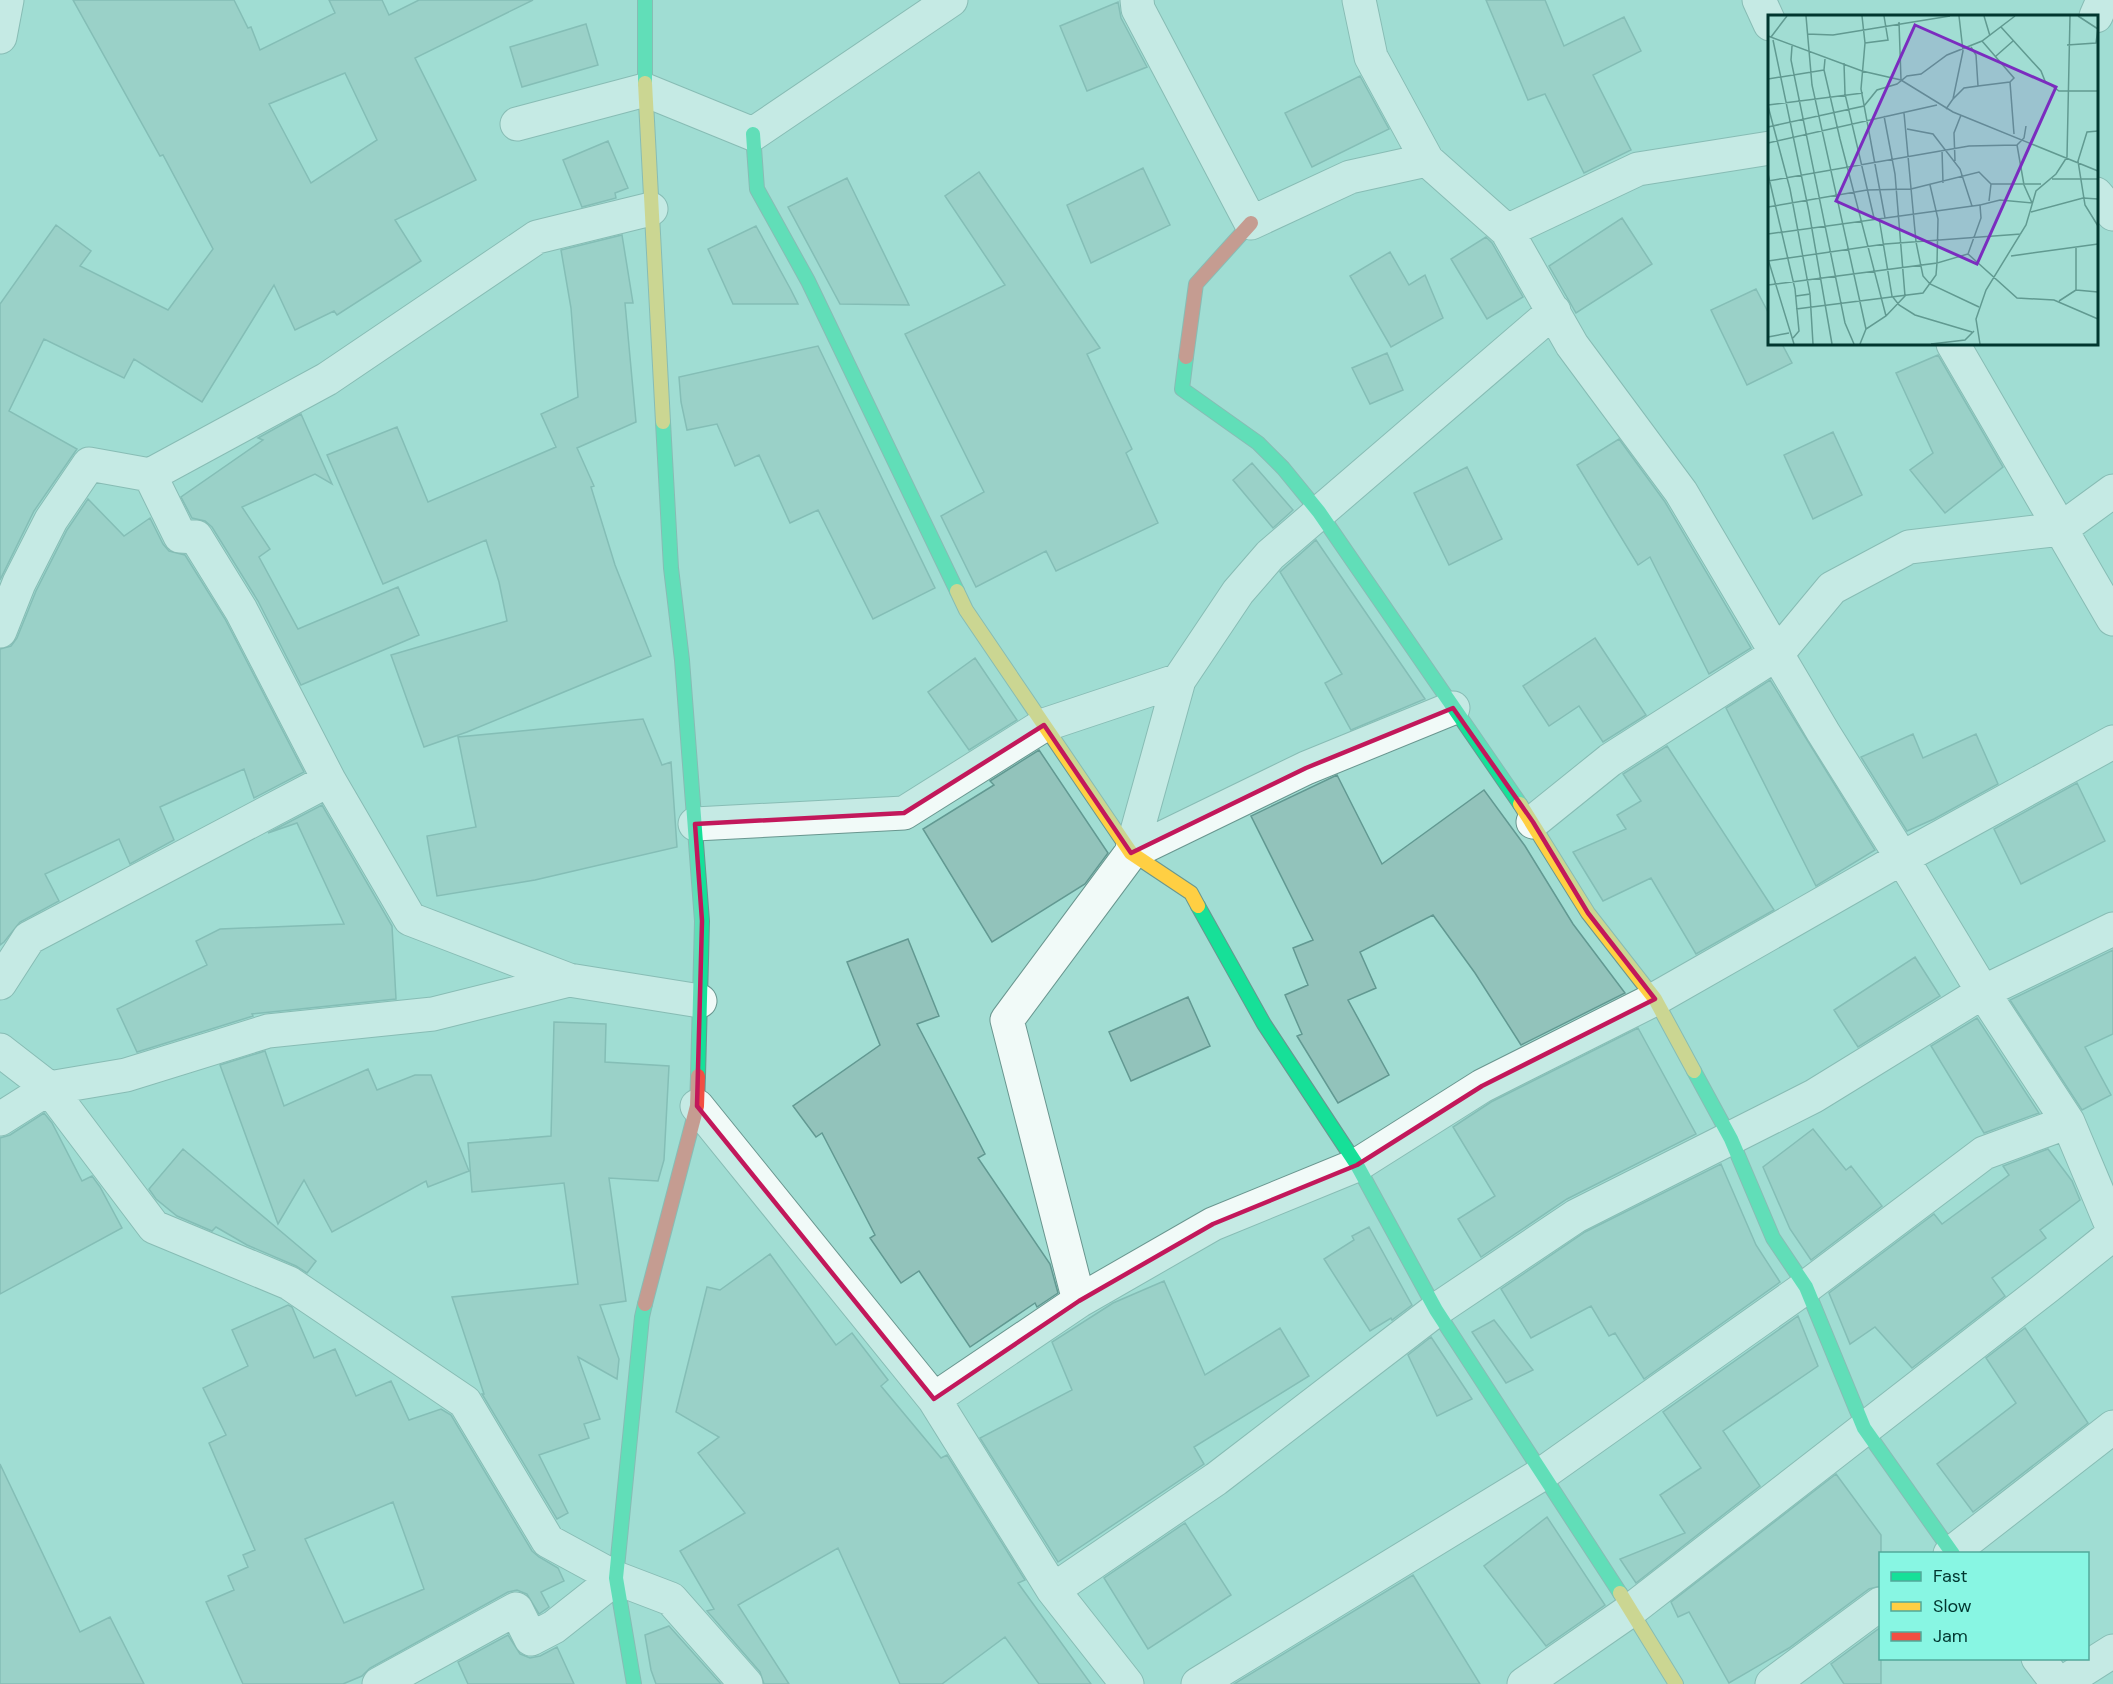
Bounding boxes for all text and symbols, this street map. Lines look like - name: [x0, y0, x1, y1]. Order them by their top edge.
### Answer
- inset map: [1768, 15, 2098, 345]
- legend: [1879, 1552, 2089, 1660]
- text: Fast: [1933, 1564, 1968, 1588]
- text: Slow: [1933, 1594, 1972, 1618]
- text: Jam: [1933, 1624, 1968, 1648]

